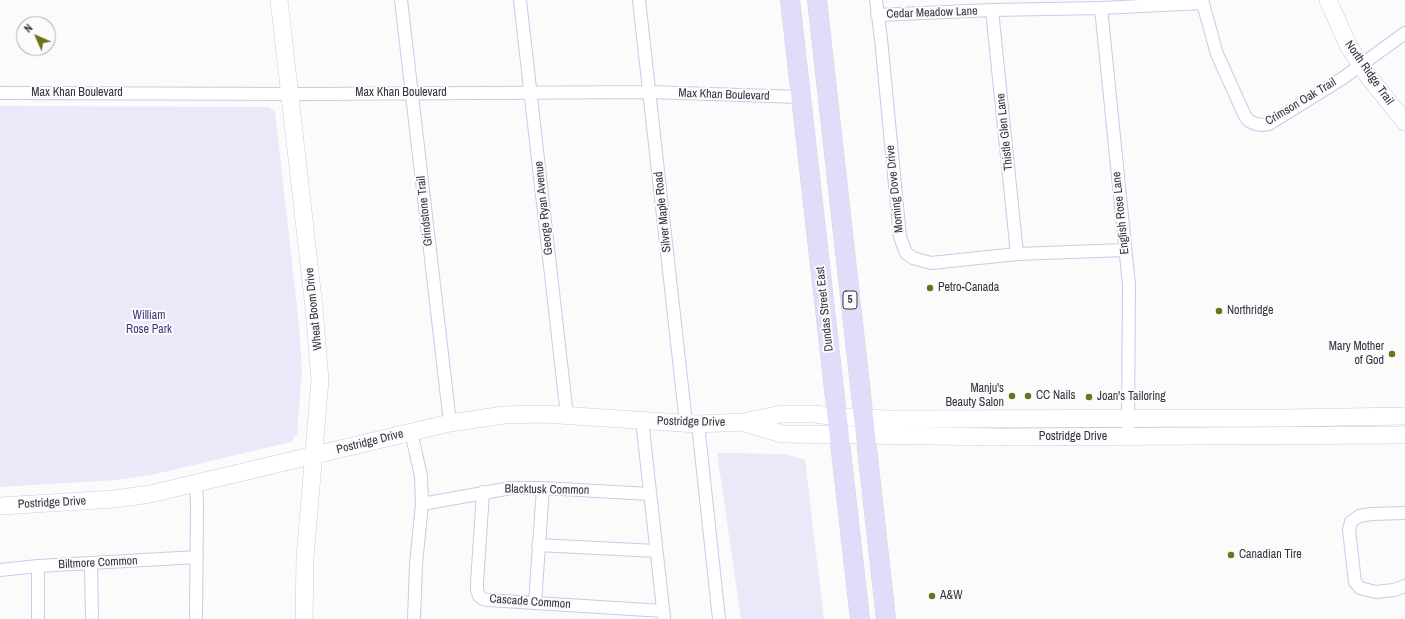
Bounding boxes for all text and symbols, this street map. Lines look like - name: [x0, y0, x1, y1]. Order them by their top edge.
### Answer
- street label: Cedar Meadow Lane: [886, 4, 978, 22]
- north arrow: [16, 16, 56, 56]
- text: N: [21, 21, 35, 35]
- street label: North Ridge Trail: [1342, 38, 1396, 108]
- street label: Crimson Oak Trail: [1263, 75, 1339, 129]
- street label: Max Khan Boulevard: [31, 86, 123, 100]
- street label: Max Khan Boulevard: [355, 86, 447, 100]
- street label: Max Khan Boulevard: [678, 86, 770, 104]
- street label: Thistle Glen Lane: [994, 93, 1016, 171]
- street label: Morning Dove Drive: [883, 144, 907, 234]
- street label: George Ryan Avenue: [532, 160, 556, 256]
- street label: Silver Maple Road: [652, 171, 674, 253]
- street label: English Rose Lane: [1109, 171, 1133, 255]
- street label: Grindstone Trail: [414, 175, 436, 247]
- street label: Dundas Street East: [813, 266, 837, 352]
- street label: Wheat Boom Drive: [302, 267, 326, 351]
- place label: Petro-Canada: [938, 281, 999, 295]
- marker: Petro-Canada: [925, 283, 935, 293]
- road number: 5: [843, 291, 857, 309]
- place label: Northridge: [1227, 304, 1273, 318]
- marker: Northridge: [1214, 306, 1224, 316]
- park label: William Rose Park: [126, 309, 172, 337]
- place label: Mary Mother of God: [1329, 340, 1384, 368]
- marker: Mary Mother of God: [1387, 349, 1397, 359]
- place label: Manju's Beauty Salon: [945, 382, 1004, 410]
- place label: CC Nails: [1036, 389, 1075, 403]
- place label: Joan's Tailoring: [1097, 390, 1166, 404]
- marker: Manju's Beauty Salon: [1007, 391, 1017, 401]
- marker: CC Nails: [1023, 391, 1033, 401]
- marker: Joan's Tailoring: [1084, 392, 1094, 402]
- street label: Postridge Drive: [657, 414, 725, 430]
- street label: Postridge Drive: [335, 427, 405, 457]
- street label: Postridge Drive: [1039, 430, 1107, 444]
- street label: Blacktusk Common: [505, 482, 589, 498]
- street label: Postridge Drive: [17, 494, 87, 512]
- place label: Canadian Tire: [1239, 548, 1302, 562]
- marker: Canadian Tire: [1226, 550, 1236, 560]
- street label: Biltmore Common: [58, 554, 138, 572]
- place label: A&W: [940, 589, 962, 603]
- marker: A&W: [927, 591, 937, 601]
- street label: Cascade Common: [489, 592, 571, 612]

